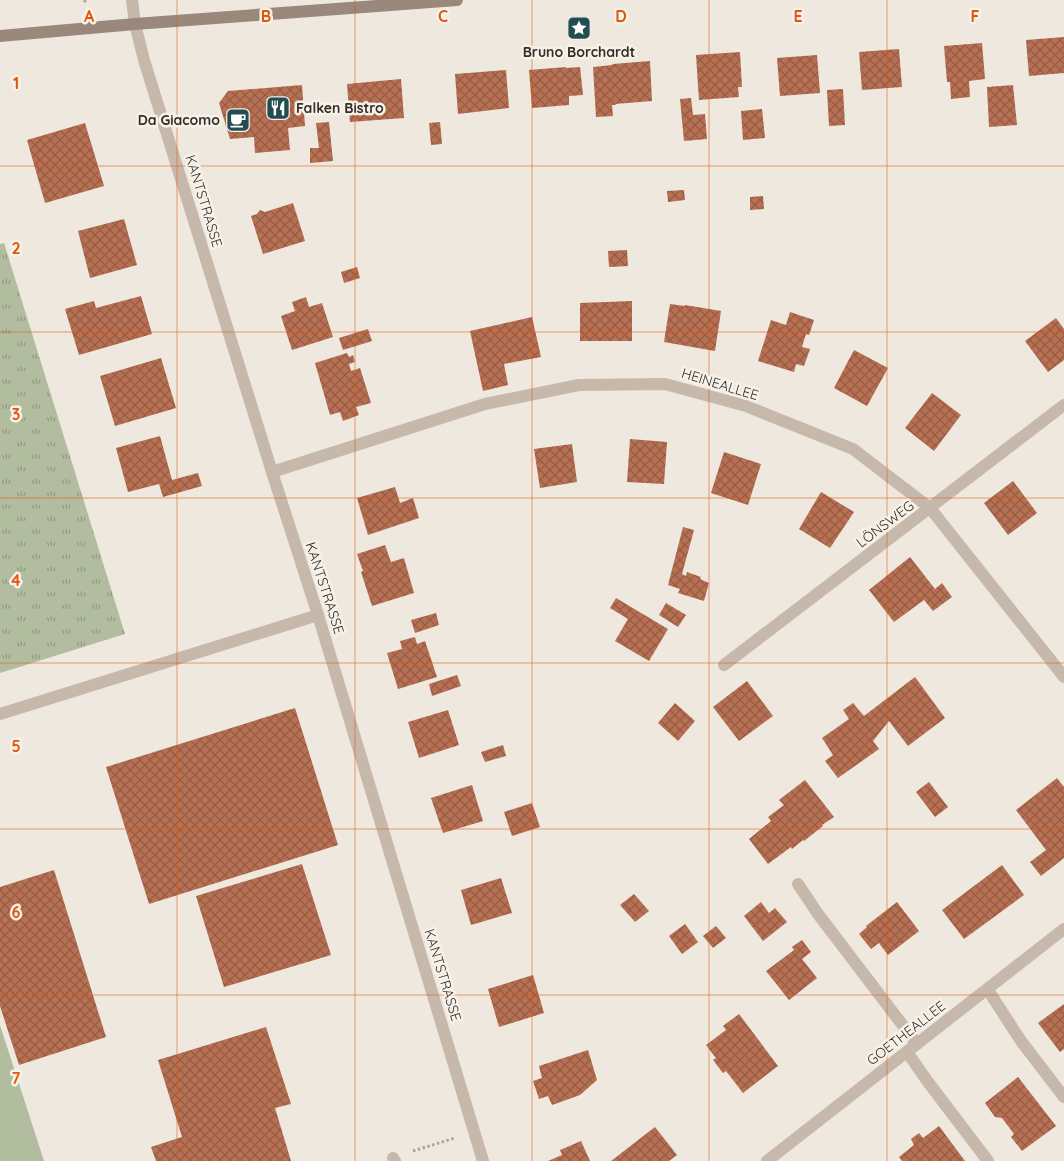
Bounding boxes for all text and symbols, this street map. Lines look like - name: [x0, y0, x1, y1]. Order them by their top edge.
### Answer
- text: A: [84, 6, 95, 26]
- text: B: [261, 6, 271, 26]
- text: C: [438, 6, 448, 26]
- text: D: [615, 6, 627, 26]
- text: E: [793, 6, 803, 26]
- text: F: [971, 6, 980, 26]
- place icon: Bruno Borchardt: [566, 15, 592, 41]
- place label: Bruno Borchardt: [523, 43, 636, 61]
- text: 1: [13, 73, 19, 93]
- restaurant icon: Falken Bistro: [265, 95, 291, 121]
- place label: Falken Bistro: [296, 99, 384, 117]
- cafe icon: Da Giacomo: [225, 107, 251, 133]
- place label: Da Giacomo: [138, 111, 220, 129]
- street label: KANTSTRASSE: [181, 153, 227, 249]
- text: 2: [11, 238, 21, 258]
- street label: HEINEALLEE: [679, 364, 761, 404]
- text: 3: [12, 404, 20, 424]
- street label: LÖNSWEG: [853, 497, 917, 551]
- street label: KANTSTRASSE: [302, 540, 348, 636]
- text: 4: [11, 570, 21, 590]
- text: 5: [11, 736, 21, 756]
- text: 6: [12, 902, 21, 922]
- street label: KANTSTRASSE: [420, 927, 466, 1023]
- street label: GOETHEALLEE: [863, 997, 949, 1069]
- text: 7: [12, 1068, 21, 1088]

